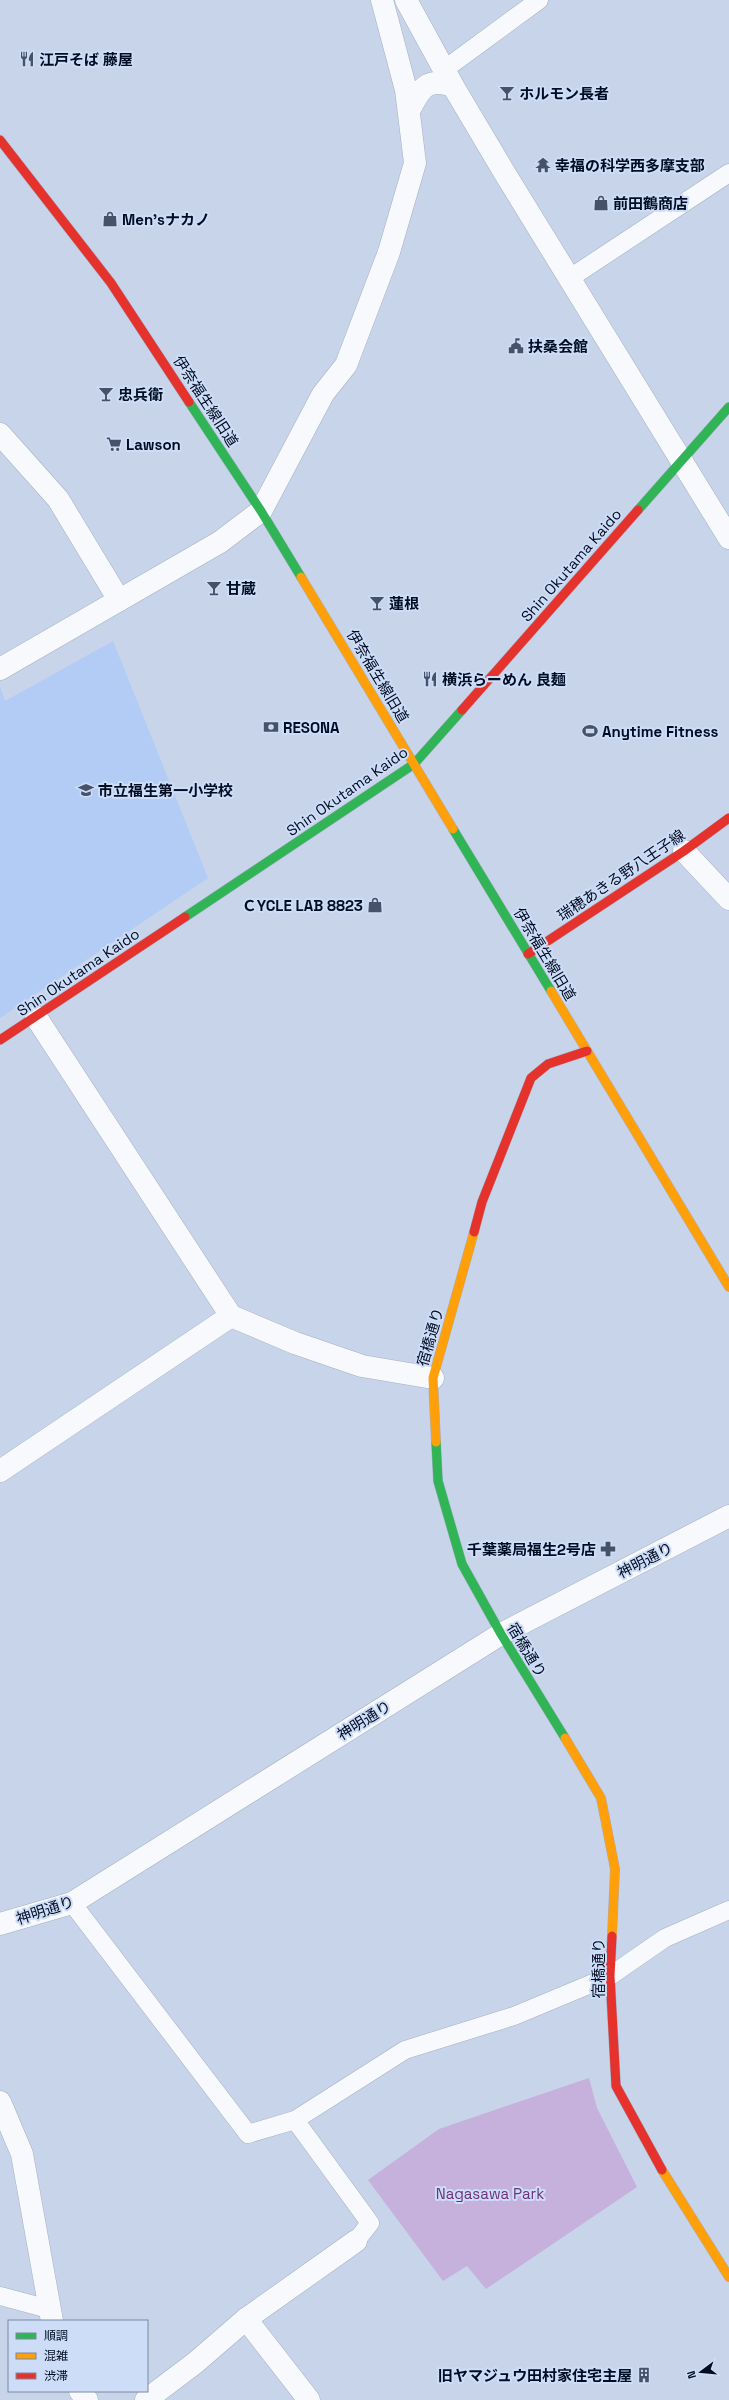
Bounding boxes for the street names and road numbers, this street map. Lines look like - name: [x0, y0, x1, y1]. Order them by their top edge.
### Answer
- street label: 伊奈福生線旧道: [169, 352, 243, 450]
- street label: Shin Okutama Kaido: [517, 505, 625, 625]
- street label: 伊奈福生線旧道: [343, 626, 413, 726]
- street label: Shin Okutama Kaido: [283, 742, 411, 840]
- street label: 瑞穂あきる野八王子線: [554, 825, 688, 925]
- street label: 伊奈福生線旧道: [510, 904, 580, 1004]
- street label: Shin Okutama Kaido: [13, 924, 143, 1020]
- street label: 宿橋通り: [413, 1306, 447, 1368]
- street label: 神明通り: [614, 1538, 676, 1582]
- street label: 宿橋通り: [503, 1619, 551, 1681]
- street label: 神明通り: [334, 1696, 394, 1744]
- street label: 神明通り: [14, 1892, 76, 1928]
- street label: 宿橋通り: [589, 1938, 608, 1998]

